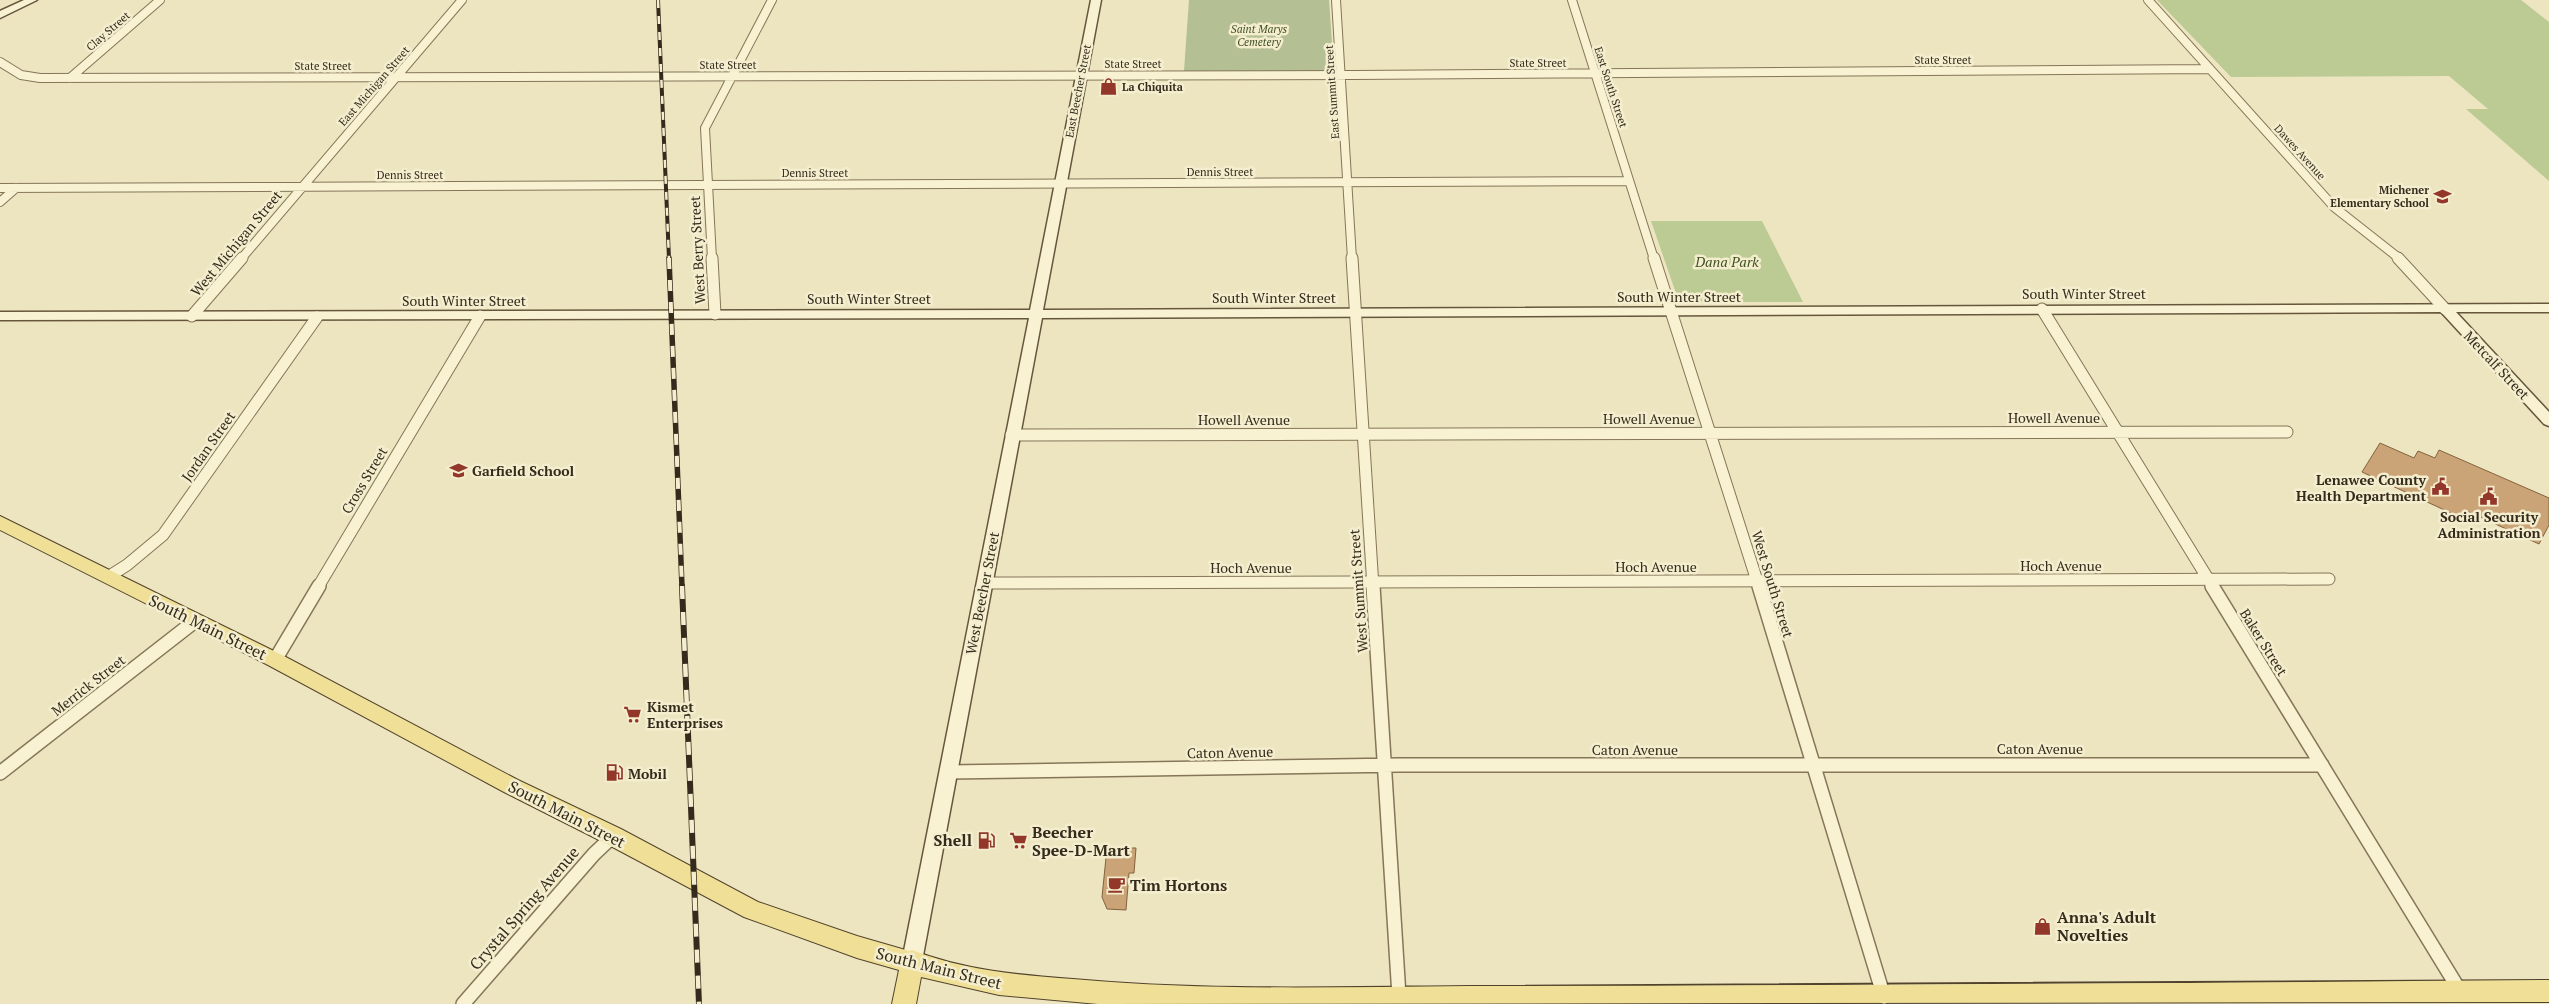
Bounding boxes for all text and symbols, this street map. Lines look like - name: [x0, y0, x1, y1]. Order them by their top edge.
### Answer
- street label: Clay Street: [83, 8, 133, 54]
- park label: Saint Marys Cemetery: [1231, 22, 1288, 49]
- street label: East Michigan Street: [336, 43, 412, 129]
- street label: East Beecher Street: [1062, 43, 1094, 139]
- street label: East Summit Street: [1322, 45, 1342, 139]
- street label: East South Street: [1591, 45, 1631, 129]
- street label: State Street: [1914, 53, 1972, 67]
- street label: State Street: [1509, 56, 1567, 70]
- street label: State Street: [1104, 57, 1162, 71]
- street label: State Street: [699, 58, 757, 72]
- street label: State Street: [294, 59, 352, 73]
- shop icon: La Chiquita: [1098, 77, 1118, 97]
- place label: La Chiquita: [1122, 80, 1183, 94]
- street label: Dawes Avenue: [2271, 121, 2329, 183]
- street label: Dennis Street: [1187, 165, 1253, 179]
- street label: Dennis Street: [782, 166, 848, 180]
- street label: Dennis Street: [377, 168, 443, 182]
- place label: Michener Elementary School: [2330, 183, 2429, 210]
- street label: West Michigan Street: [186, 185, 286, 300]
- school or university icon: Michener Elementary School: [2433, 186, 2453, 206]
- street label: West Berry Street: [685, 195, 709, 305]
- park label: Dana Park: [1694, 252, 1759, 271]
- street label: South Winter Street: [2022, 284, 2147, 303]
- street label: South Winter Street: [1617, 287, 1742, 306]
- street label: South Winter Street: [1212, 288, 1337, 307]
- street label: South Winter Street: [807, 289, 932, 308]
- street label: South Winter Street: [402, 291, 527, 310]
- street label: Metcalf Street: [2460, 326, 2534, 404]
- street label: Jordan Street: [177, 406, 240, 485]
- street label: Howell Avenue: [2008, 408, 2100, 427]
- street label: Howell Avenue: [1603, 409, 1695, 428]
- street label: Howell Avenue: [1198, 410, 1290, 429]
- street label: Cross Street: [337, 442, 392, 517]
- school or university icon: Garfield School: [448, 460, 468, 480]
- place label: Garfield School: [472, 461, 575, 480]
- place label: Lenawee County Health Department: [2296, 470, 2427, 505]
- public building icon: Lenawee County Health Department: [2430, 477, 2450, 497]
- public building icon: Social Security Administration: [2479, 486, 2499, 506]
- place label: Social Security Administration: [2437, 507, 2541, 542]
- street label: West Summit Street: [1344, 528, 1372, 653]
- street label: West South Street: [1748, 528, 1799, 641]
- street label: West Beecher Street: [961, 529, 1003, 656]
- street label: Hoch Avenue: [2020, 556, 2102, 575]
- street label: Hoch Avenue: [1615, 557, 1697, 576]
- street label: Hoch Avenue: [1210, 558, 1292, 577]
- street label: South Main Street: [145, 589, 271, 665]
- street label: Baker Street: [2236, 605, 2293, 680]
- street label: Merrick Street: [47, 650, 129, 720]
- place label: Kismet Enterprises: [647, 697, 723, 732]
- supermarket icon: Kismet Enterprises: [623, 704, 643, 724]
- street label: Caton Avenue: [1997, 739, 2083, 758]
- street label: Caton Avenue: [1592, 740, 1678, 759]
- street label: Caton Avenue: [1187, 742, 1273, 762]
- fuel station icon: Mobil: [604, 763, 624, 783]
- place label: Mobil: [628, 764, 667, 783]
- street label: South Main Street: [505, 775, 629, 853]
- place label: Beecher Spee-D-Mart: [1032, 821, 1131, 861]
- place label: Shell: [934, 829, 972, 851]
- fuel station icon: Shell: [976, 830, 996, 850]
- supermarket icon: Beecher Spee-D-Mart: [1008, 831, 1028, 851]
- street label: Crystal Spring Avenue: [464, 842, 584, 974]
- place label: Tim Hortons: [1130, 874, 1227, 896]
- cafe icon: Tim Hortons: [1106, 875, 1126, 895]
- place label: Anna's Adult Novelties: [2057, 906, 2157, 946]
- shop icon: Anna's Adult Novelties: [2033, 916, 2053, 936]
- street label: South Main Street: [874, 942, 1004, 994]

